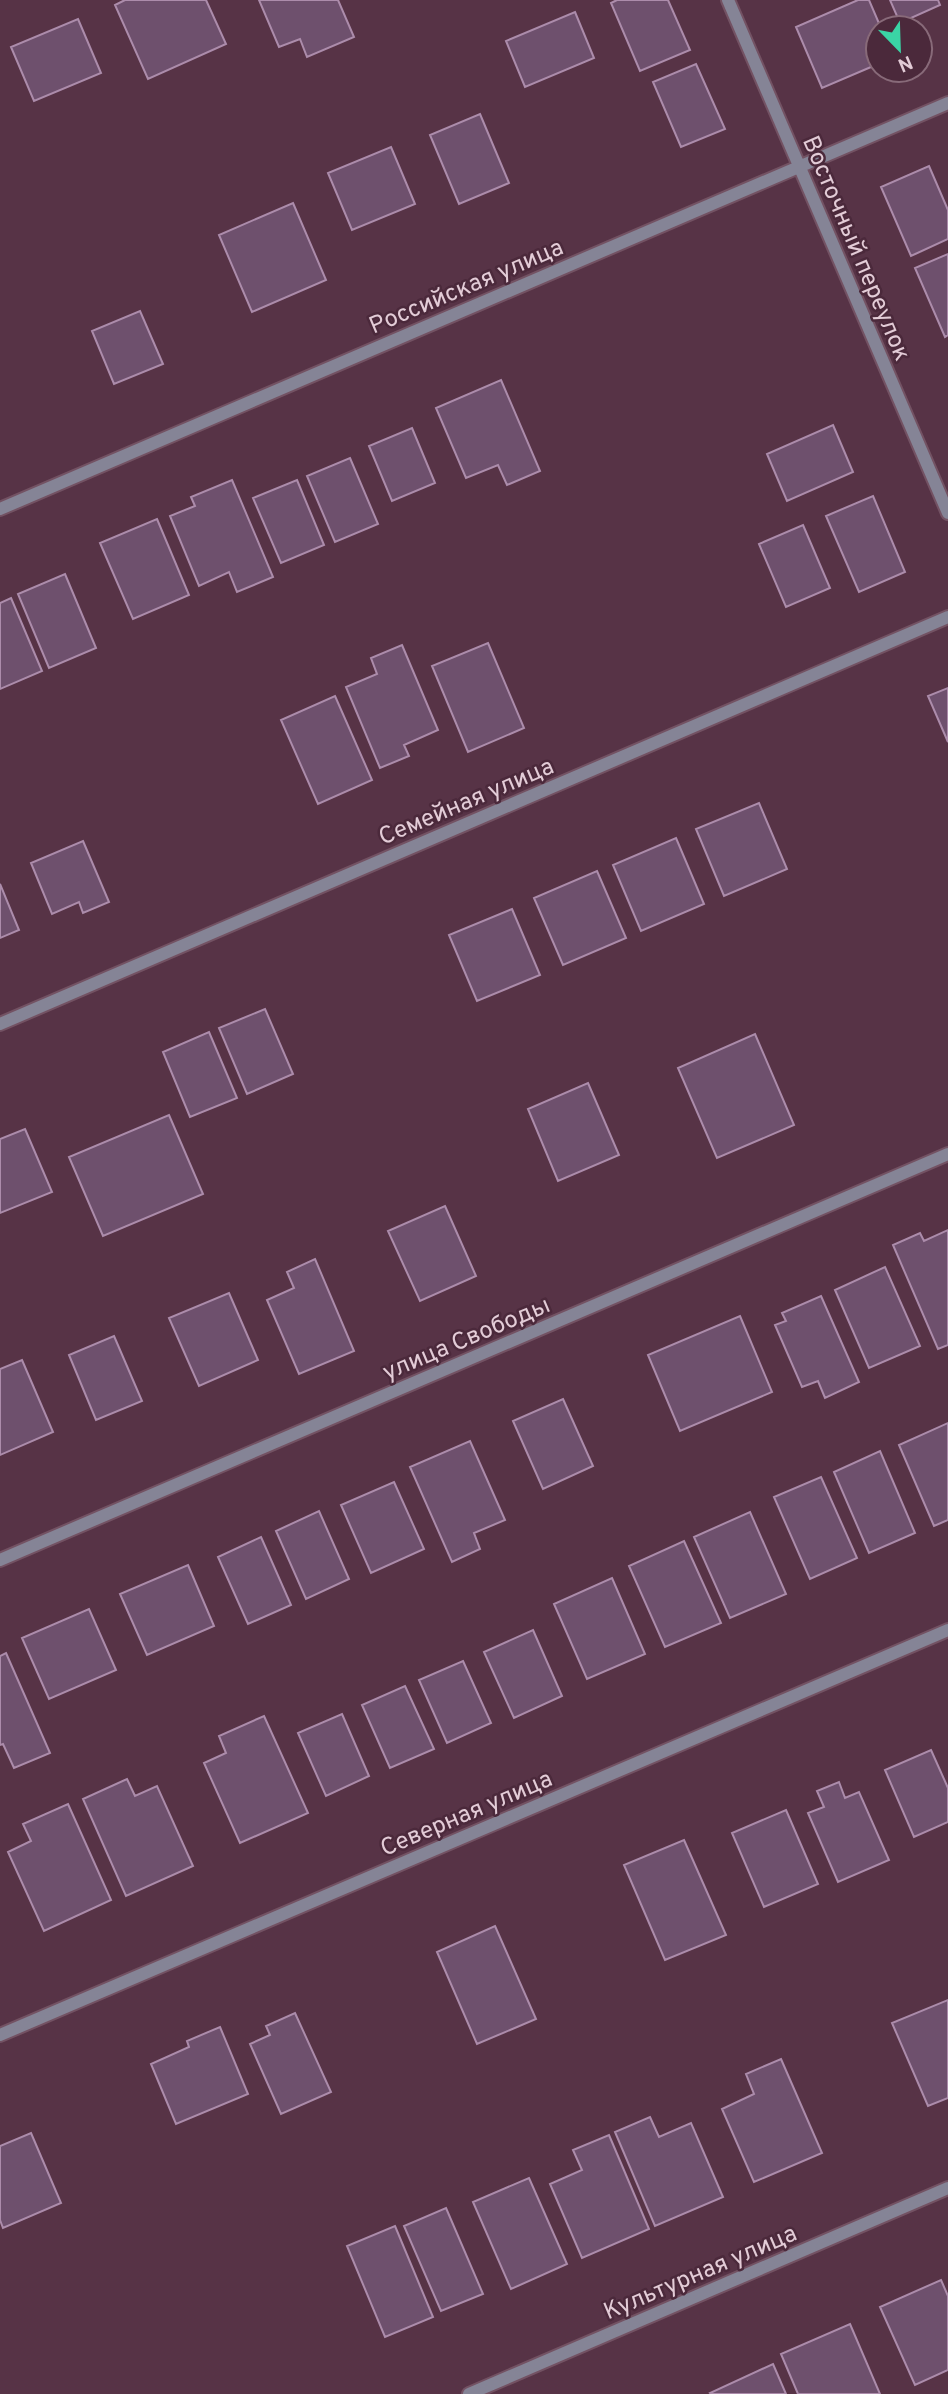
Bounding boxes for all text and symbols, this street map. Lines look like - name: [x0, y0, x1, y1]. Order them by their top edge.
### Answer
- north arrow: [864, 14, 934, 84]
- text: N: [894, 49, 916, 77]
- street label: Восточный переулок: [794, 132, 916, 366]
- street label: Российская улица: [365, 233, 568, 342]
- street label: Семейная улица: [375, 752, 559, 853]
- street label: улица Свободы: [379, 1291, 555, 1389]
- street label: Северная улица: [376, 1765, 557, 1865]
- street label: Культурная улица: [600, 2220, 802, 2328]

